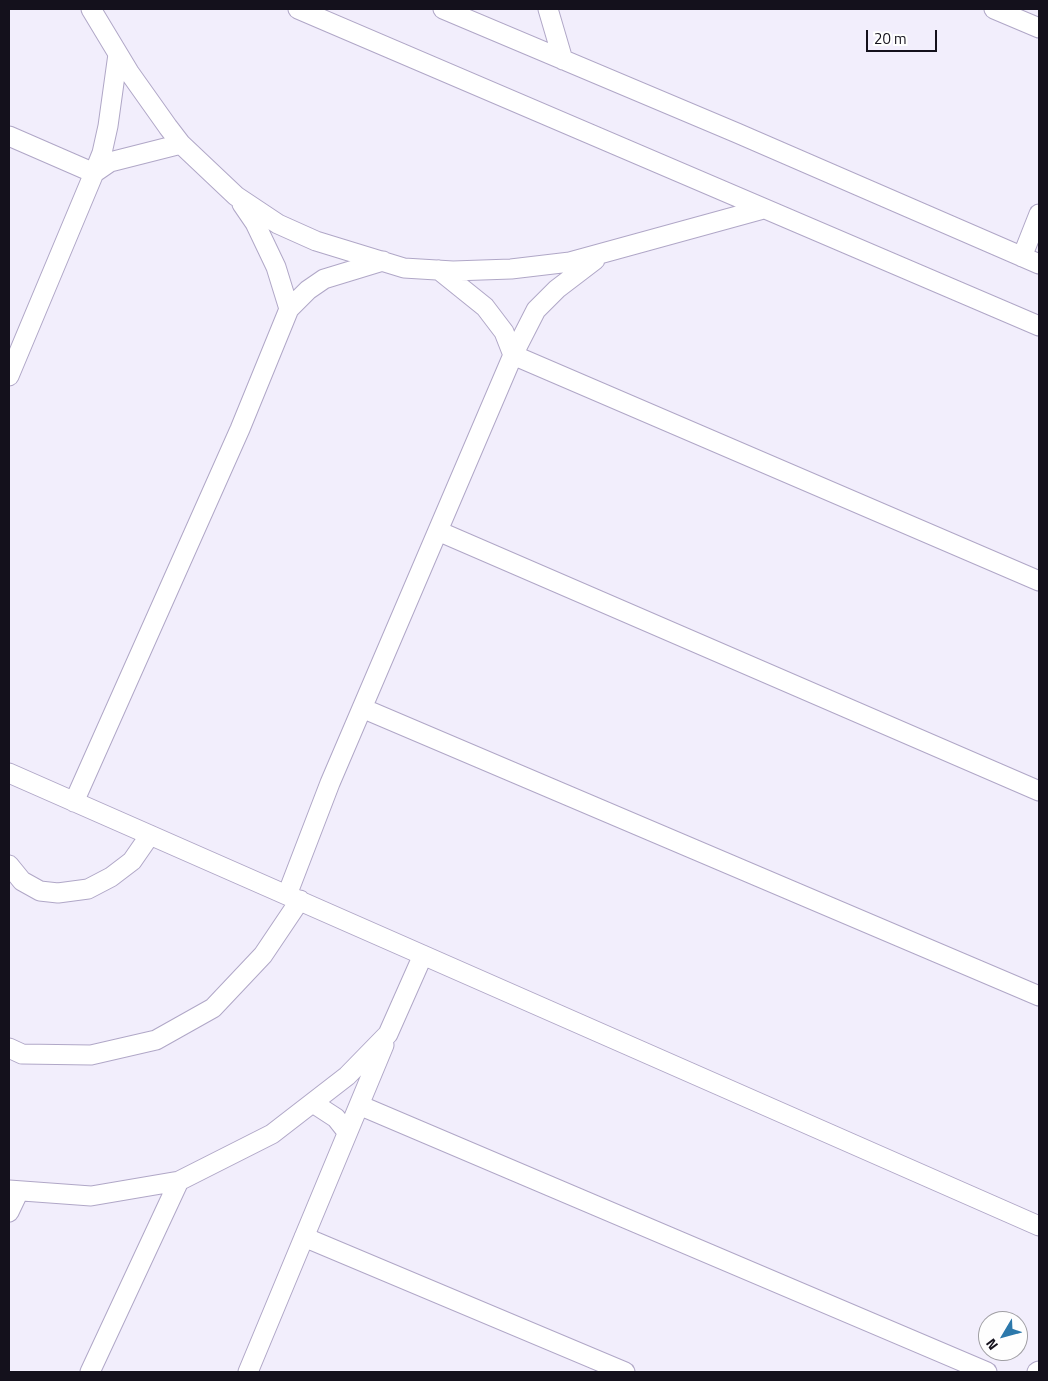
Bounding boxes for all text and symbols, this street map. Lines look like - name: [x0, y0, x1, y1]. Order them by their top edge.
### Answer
- scale bar: [868, 20, 939, 52]
- text: 20 m: [874, 27, 907, 50]
- north arrow: [978, 1311, 1028, 1361]
- text: N: [980, 1335, 1003, 1355]

